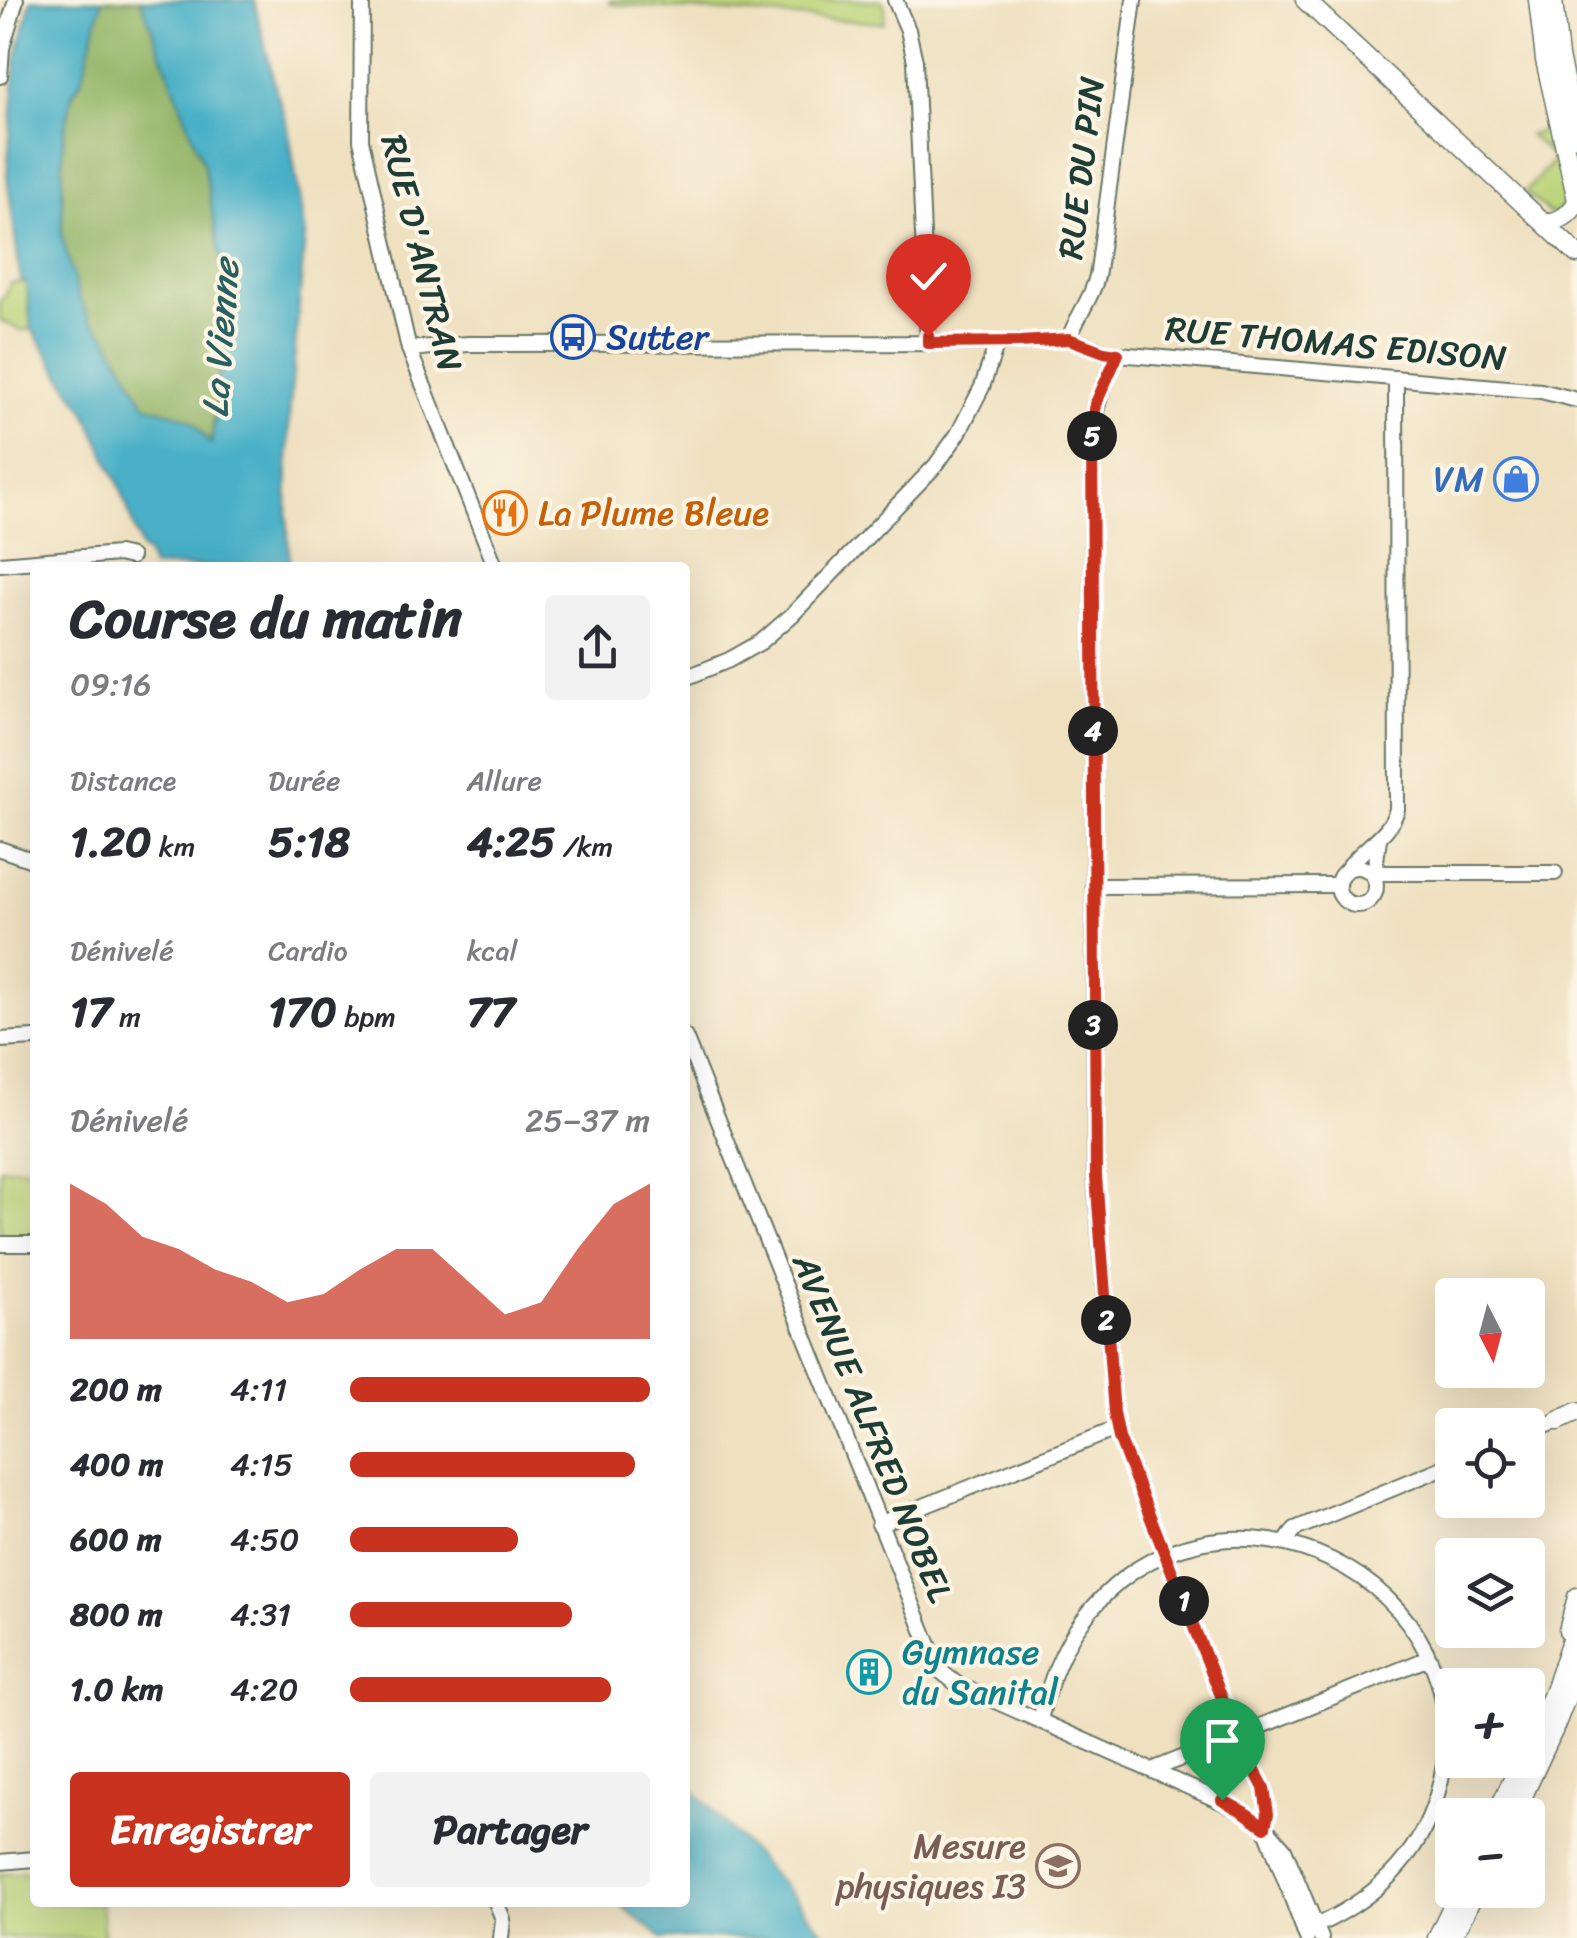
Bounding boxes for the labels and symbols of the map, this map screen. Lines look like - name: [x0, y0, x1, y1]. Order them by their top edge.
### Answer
- street label: RUE DU PIN: [1039, 73, 1123, 263]
- street label: RUE D'ANTRAN: [363, 128, 481, 378]
- pin: [886, 234, 971, 337]
- water label: La Vienne: [182, 253, 260, 419]
- street label: RUE THOMAS EDISON: [1163, 297, 1509, 389]
- place label: Sutter: [606, 306, 711, 368]
- bus stop icon: Sutter: [550, 314, 596, 360]
- pin: 5: [1067, 411, 1117, 461]
- place label: VM: [1433, 448, 1484, 510]
- shop icon: VM: [1493, 456, 1539, 502]
- place label: La Plume Bleue: [538, 482, 769, 544]
- restaurant icon: La Plume Bleue: [482, 490, 528, 536]
- pin: 4: [1068, 706, 1118, 756]
- pin: 3: [1068, 1000, 1118, 1050]
- street label: AVENUE ALFRED NOBEL: [774, 1243, 971, 1612]
- north arrow: [1435, 1278, 1545, 1388]
- pin: 2: [1081, 1295, 1131, 1345]
- pin: 1: [1159, 1576, 1209, 1626]
- place label: Gymnase du Sanital: [902, 1621, 1059, 1723]
- building icon: Gymnase du Sanital: [846, 1649, 892, 1695]
- pin: [1180, 1698, 1265, 1801]
- place label: Mesure physiques I3: [834, 1815, 1026, 1917]
- school or university icon: Mesure physiques I3: [1035, 1843, 1081, 1889]

